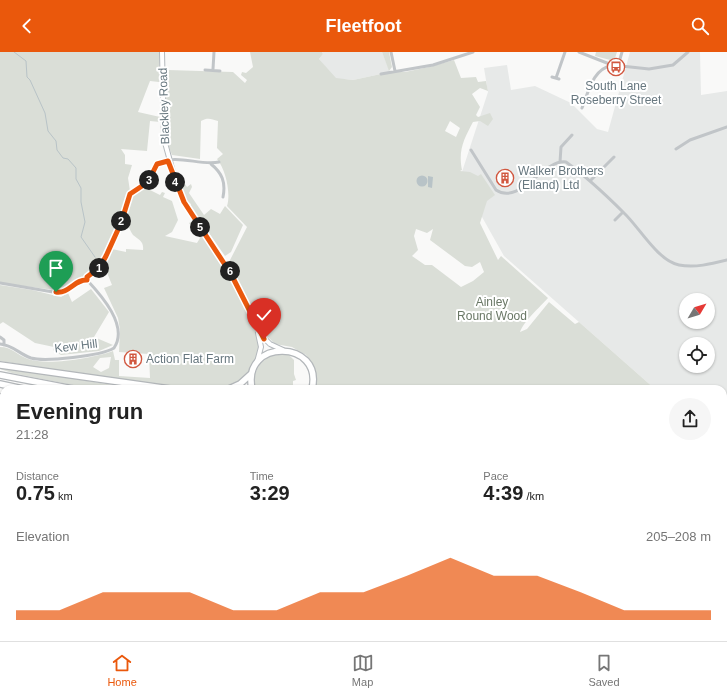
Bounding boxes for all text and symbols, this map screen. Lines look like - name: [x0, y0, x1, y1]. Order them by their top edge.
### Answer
- icon: back: [16, 15, 38, 37]
- icon: search: [689, 15, 711, 37]
- text: Fleetfoot: [326, 16, 402, 36]
- bus stop icon: South Lane Roseberry Street: [606, 57, 626, 77]
- street label: Blackley Road: [156, 67, 172, 145]
- place label: South Lane Roseberry Street: [571, 79, 662, 107]
- place label: Walker Brothers (Elland) Ltd: [518, 164, 604, 192]
- building icon: Walker Brothers (Elland) Ltd: [495, 168, 515, 188]
- pin: 3: [139, 170, 159, 190]
- pin: 4: [165, 172, 185, 192]
- text: 3: [146, 174, 152, 186]
- text: 4: [172, 176, 178, 188]
- pin: 2: [111, 211, 131, 231]
- text: 2: [118, 215, 124, 227]
- pin: 5: [190, 217, 210, 237]
- text: 5: [197, 221, 203, 233]
- pin: [39, 251, 73, 292]
- icon: arrive: [45, 257, 67, 279]
- pin: 1: [89, 258, 109, 278]
- pin: 6: [220, 261, 240, 281]
- text: 1: [96, 262, 102, 274]
- text: 6: [227, 265, 233, 277]
- north arrow: [679, 293, 715, 329]
- map controls: [679, 293, 715, 373]
- park label: Ainley Round Wood: [457, 295, 527, 323]
- pin: [247, 298, 281, 339]
- icon: check: [253, 304, 275, 326]
- street label: Kew Hill: [54, 336, 98, 356]
- button: locate: [679, 337, 715, 373]
- building icon: Action Flat Farm: [123, 349, 143, 369]
- place label: Action Flat Farm: [146, 352, 234, 366]
- button: share: [669, 398, 711, 440]
- text: Evening run: [16, 399, 143, 424]
- text: 21:28: [16, 427, 49, 442]
- text: Distance: [16, 470, 59, 482]
- text: Time: [250, 470, 274, 482]
- text: Pace: [483, 470, 508, 482]
- text: 0.75: [16, 482, 55, 504]
- text: 3:29: [250, 482, 290, 504]
- text: 4:39: [483, 482, 523, 504]
- text: km: [55, 490, 73, 502]
- text: /km: [523, 490, 544, 502]
- text: Elevation: [16, 529, 69, 544]
- text: 205–208 m: [646, 529, 711, 544]
- tab: Home: [107, 652, 137, 688]
- tab: Map: [352, 652, 374, 688]
- tab: Saved: [588, 652, 620, 688]

